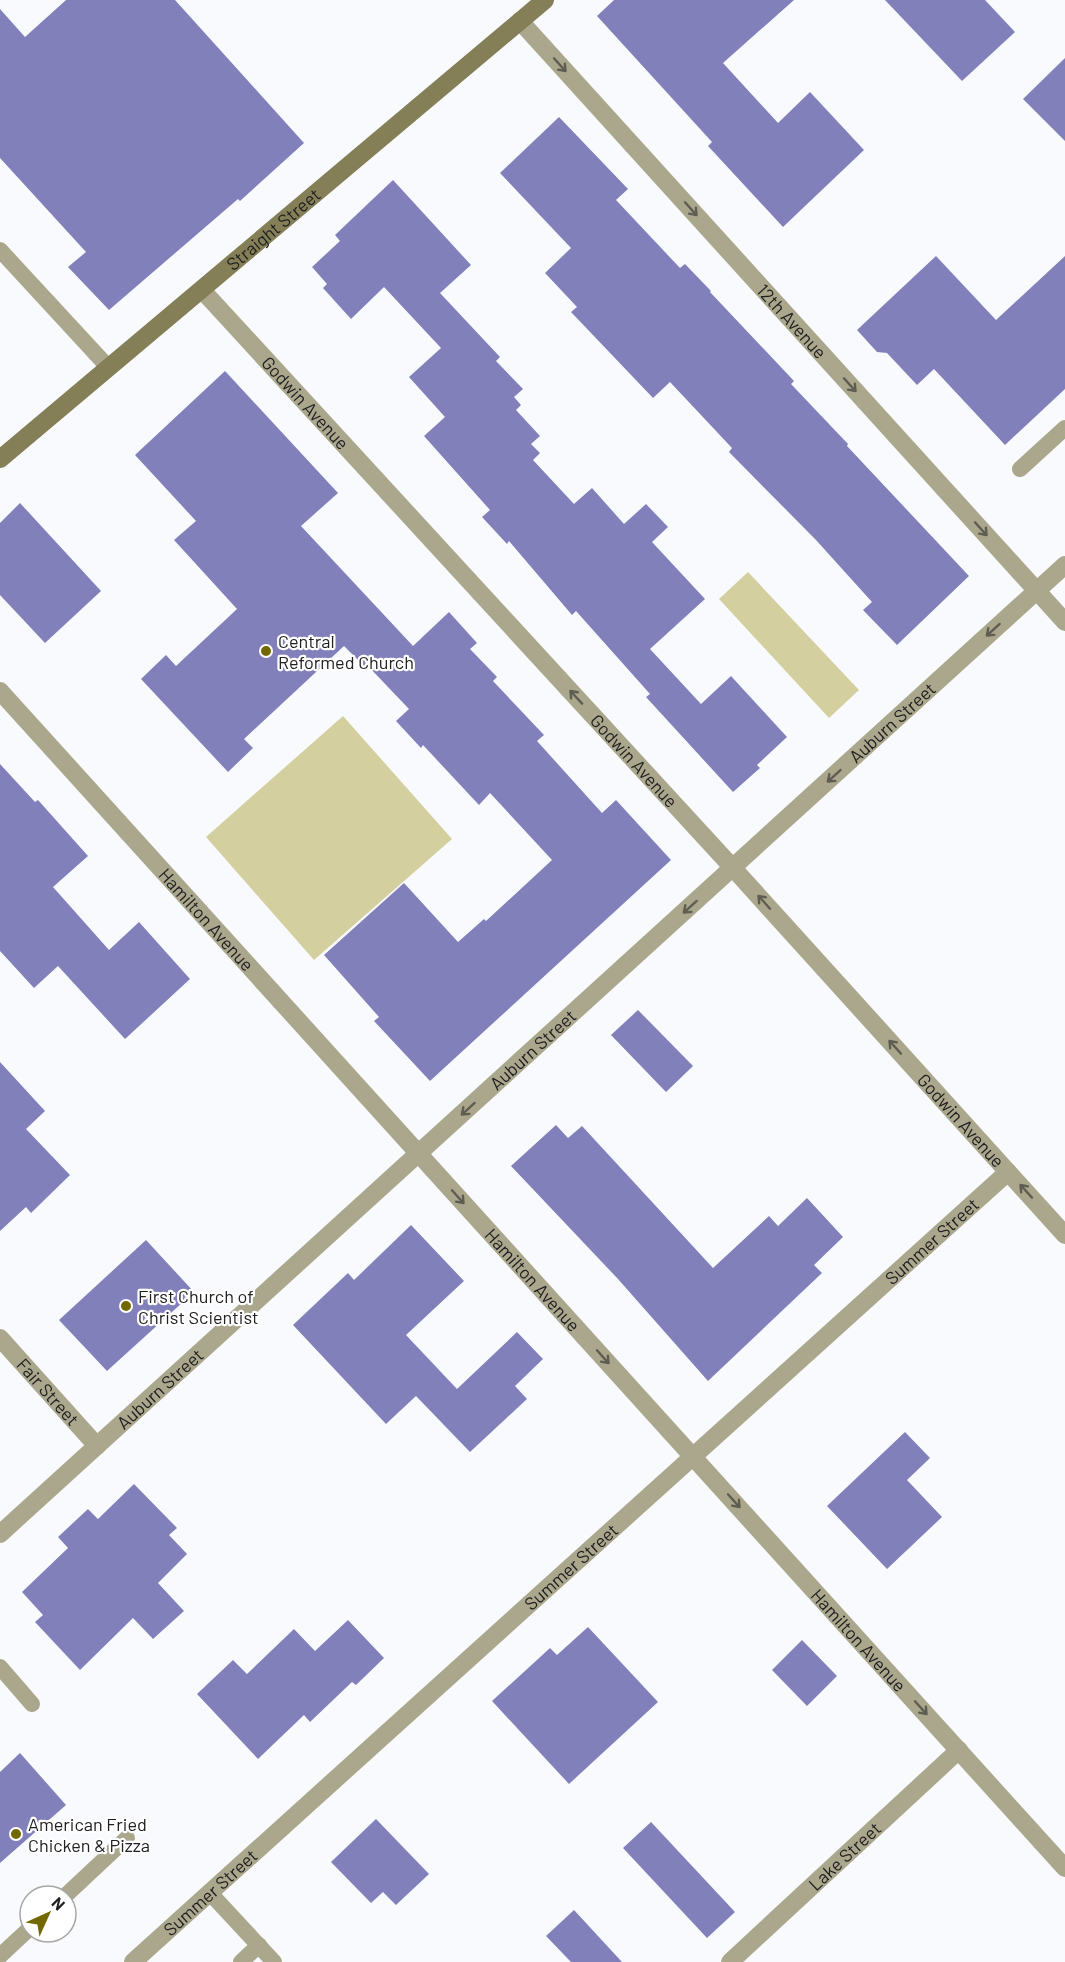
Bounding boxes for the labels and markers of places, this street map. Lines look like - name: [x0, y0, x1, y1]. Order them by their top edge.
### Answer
- place label: Central Reformed Church: [278, 630, 414, 673]
- marker: Central Reformed Church: [259, 644, 273, 658]
- place label: First Church of Christ Scientist: [138, 1285, 259, 1328]
- marker: First Church of Christ Scientist: [119, 1299, 133, 1313]
- place label: American Fried Chicken & Pizza: [28, 1813, 150, 1856]
- marker: American Fried Chicken & Pizza: [9, 1827, 23, 1841]

